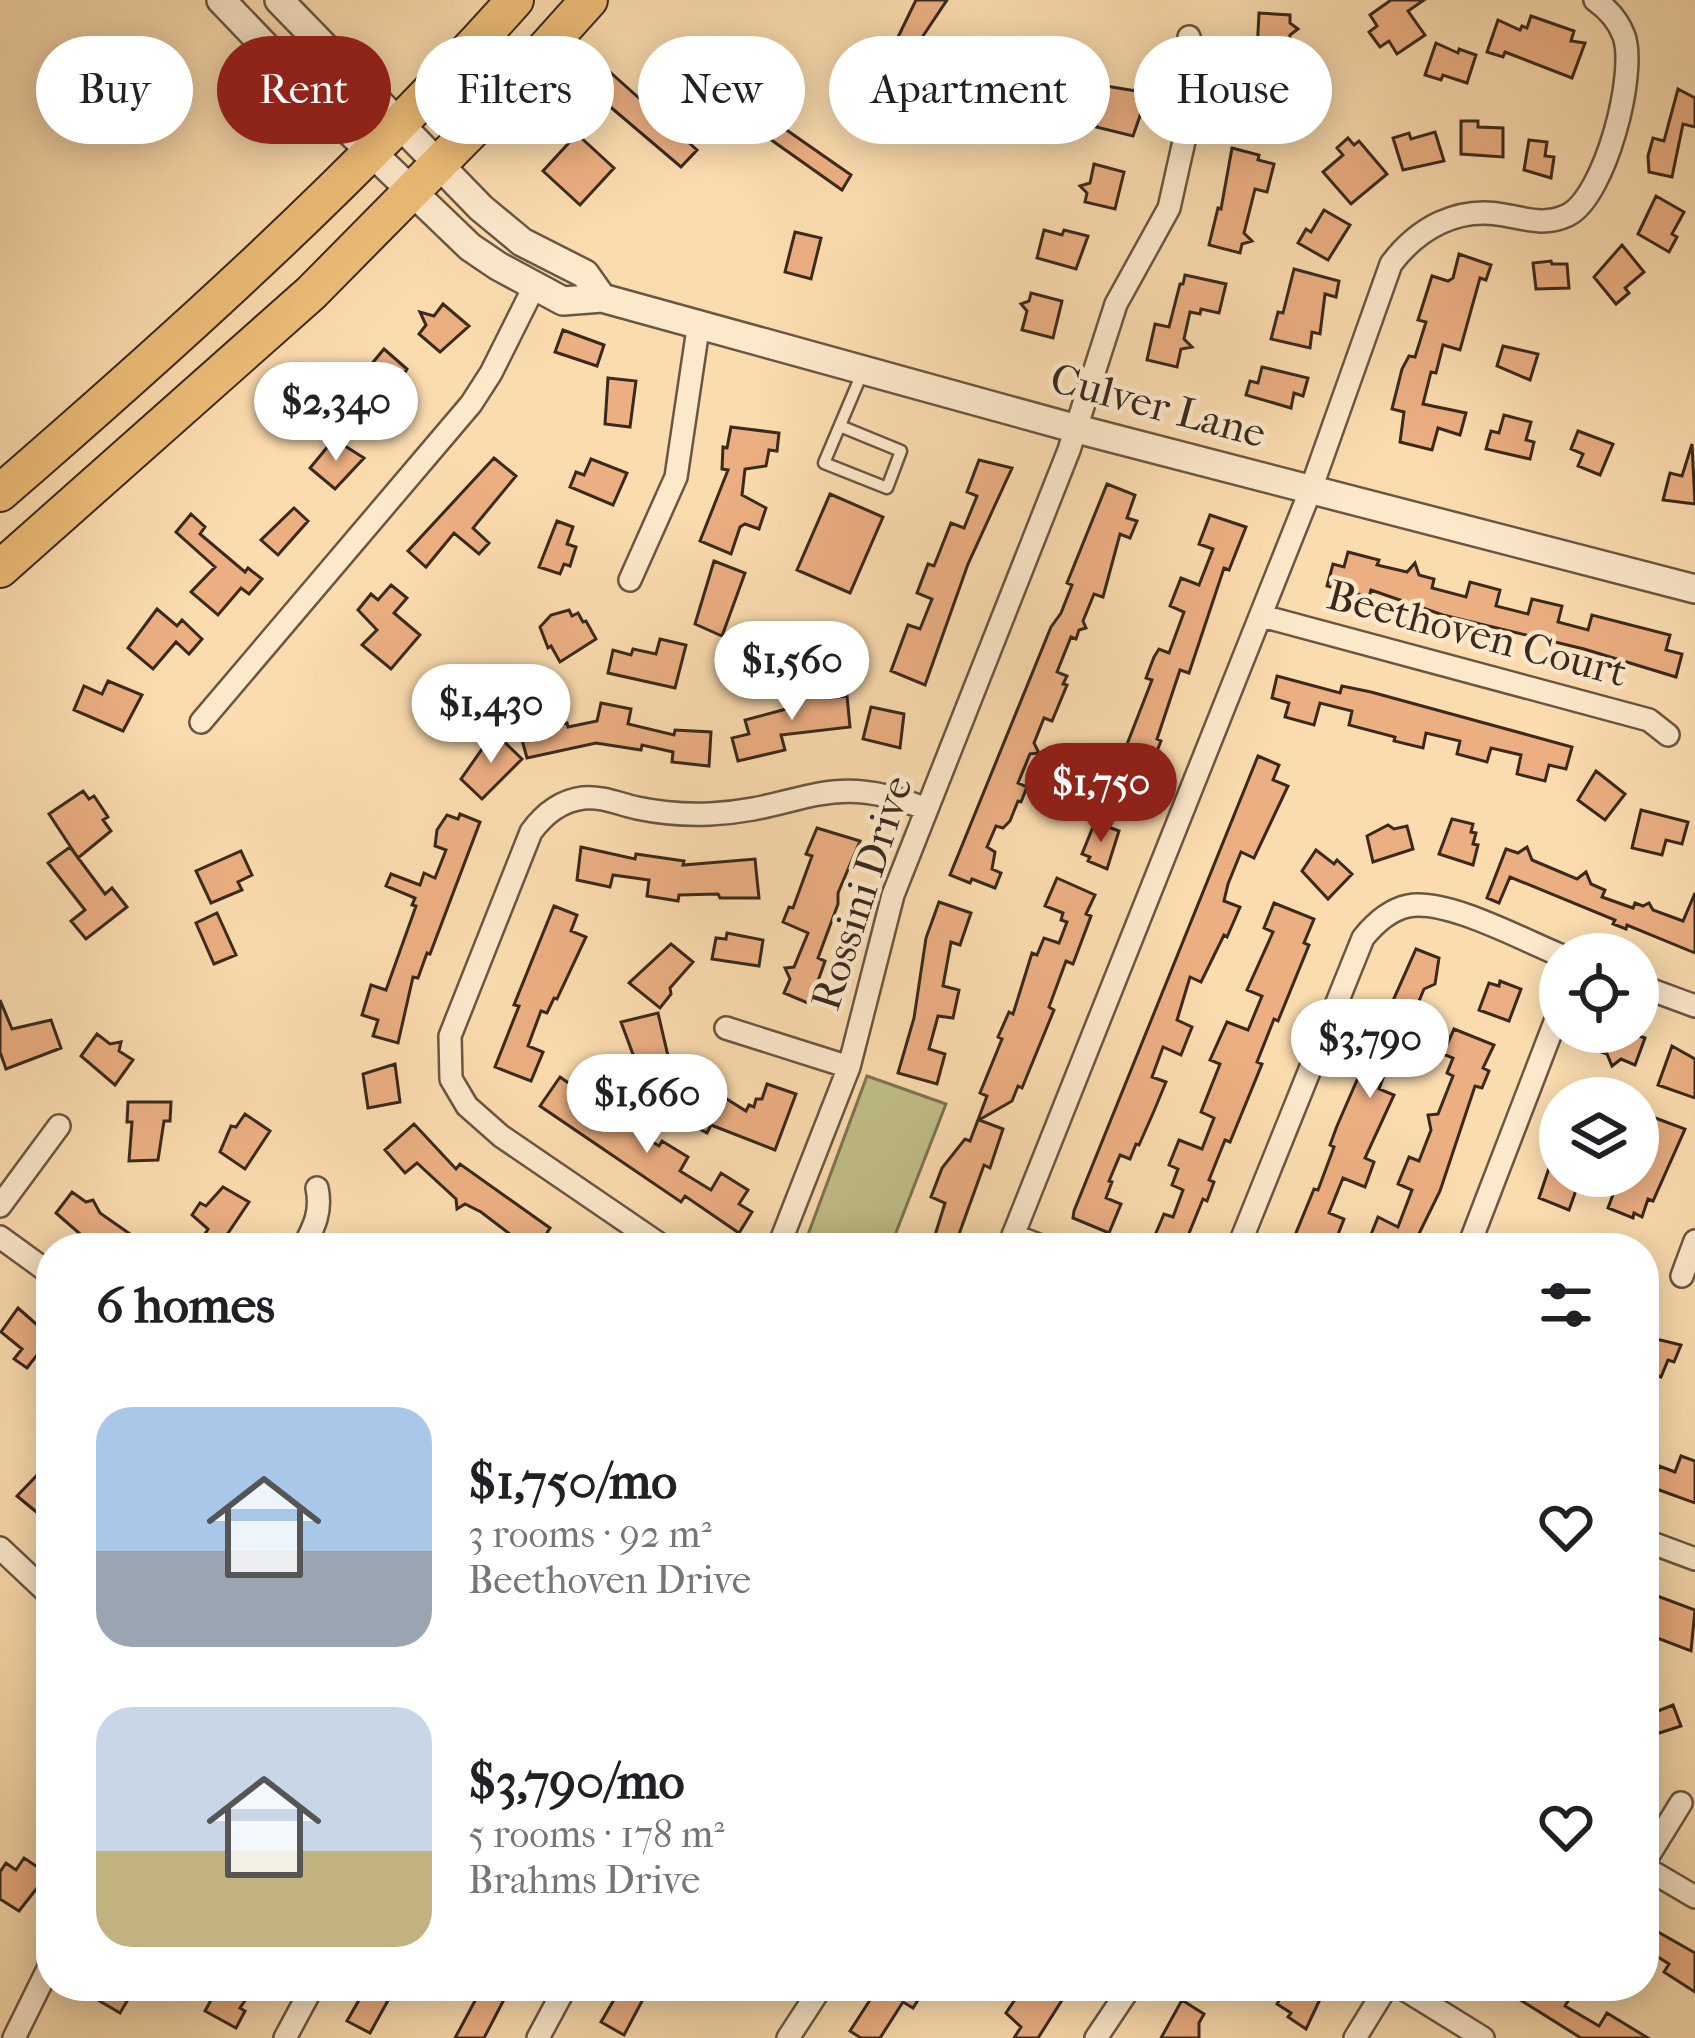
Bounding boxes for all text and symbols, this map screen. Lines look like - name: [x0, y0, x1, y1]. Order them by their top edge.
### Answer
- chip: Buy: [36, 36, 193, 144]
- chip: Rent: [217, 36, 391, 144]
- chip: Filters: [415, 36, 614, 144]
- chip: New: [638, 36, 805, 144]
- chip: Apartment: [829, 36, 1110, 144]
- chip: House: [1134, 36, 1332, 144]
- street label: Culver Lane: [1045, 354, 1271, 458]
- pin: $2,340: [238, 362, 434, 464]
- text: $2,340: [281, 378, 391, 424]
- street label: Beethoven Court: [1322, 570, 1632, 698]
- pin: $1,560: [694, 621, 890, 723]
- text: $1,560: [741, 637, 843, 683]
- pin: $1,430: [393, 664, 589, 766]
- text: $1,430: [438, 680, 544, 726]
- pin: $1,750: [1003, 743, 1199, 845]
- text: $1,750: [1052, 759, 1150, 805]
- street label: Rossini Drive: [801, 770, 923, 1016]
- map controls: [1539, 933, 1659, 1197]
- button: locate: [1539, 933, 1659, 1053]
- pin: $3,790: [1272, 999, 1468, 1101]
- text: $3,790: [1318, 1015, 1422, 1061]
- pin: $1,660: [549, 1054, 745, 1156]
- text: $1,660: [594, 1070, 700, 1116]
- button: layers: [1539, 1077, 1659, 1197]
- icon: filters: [1533, 1272, 1599, 1338]
- text: 6 homes: [96, 1275, 275, 1335]
- text: $1,750/mo: [468, 1451, 677, 1511]
- icon: home: [192, 1455, 336, 1599]
- icon: heart: [1533, 1494, 1599, 1560]
- text: 3 rooms · 92 m²: [468, 1511, 712, 1557]
- text: Beethoven Drive: [468, 1557, 751, 1603]
- text: $3,790/mo: [468, 1751, 685, 1811]
- icon: home: [192, 1755, 336, 1899]
- icon: heart: [1533, 1794, 1599, 1860]
- text: 5 rooms · 178 m²: [468, 1811, 724, 1857]
- text: Brahms Drive: [468, 1857, 700, 1903]

